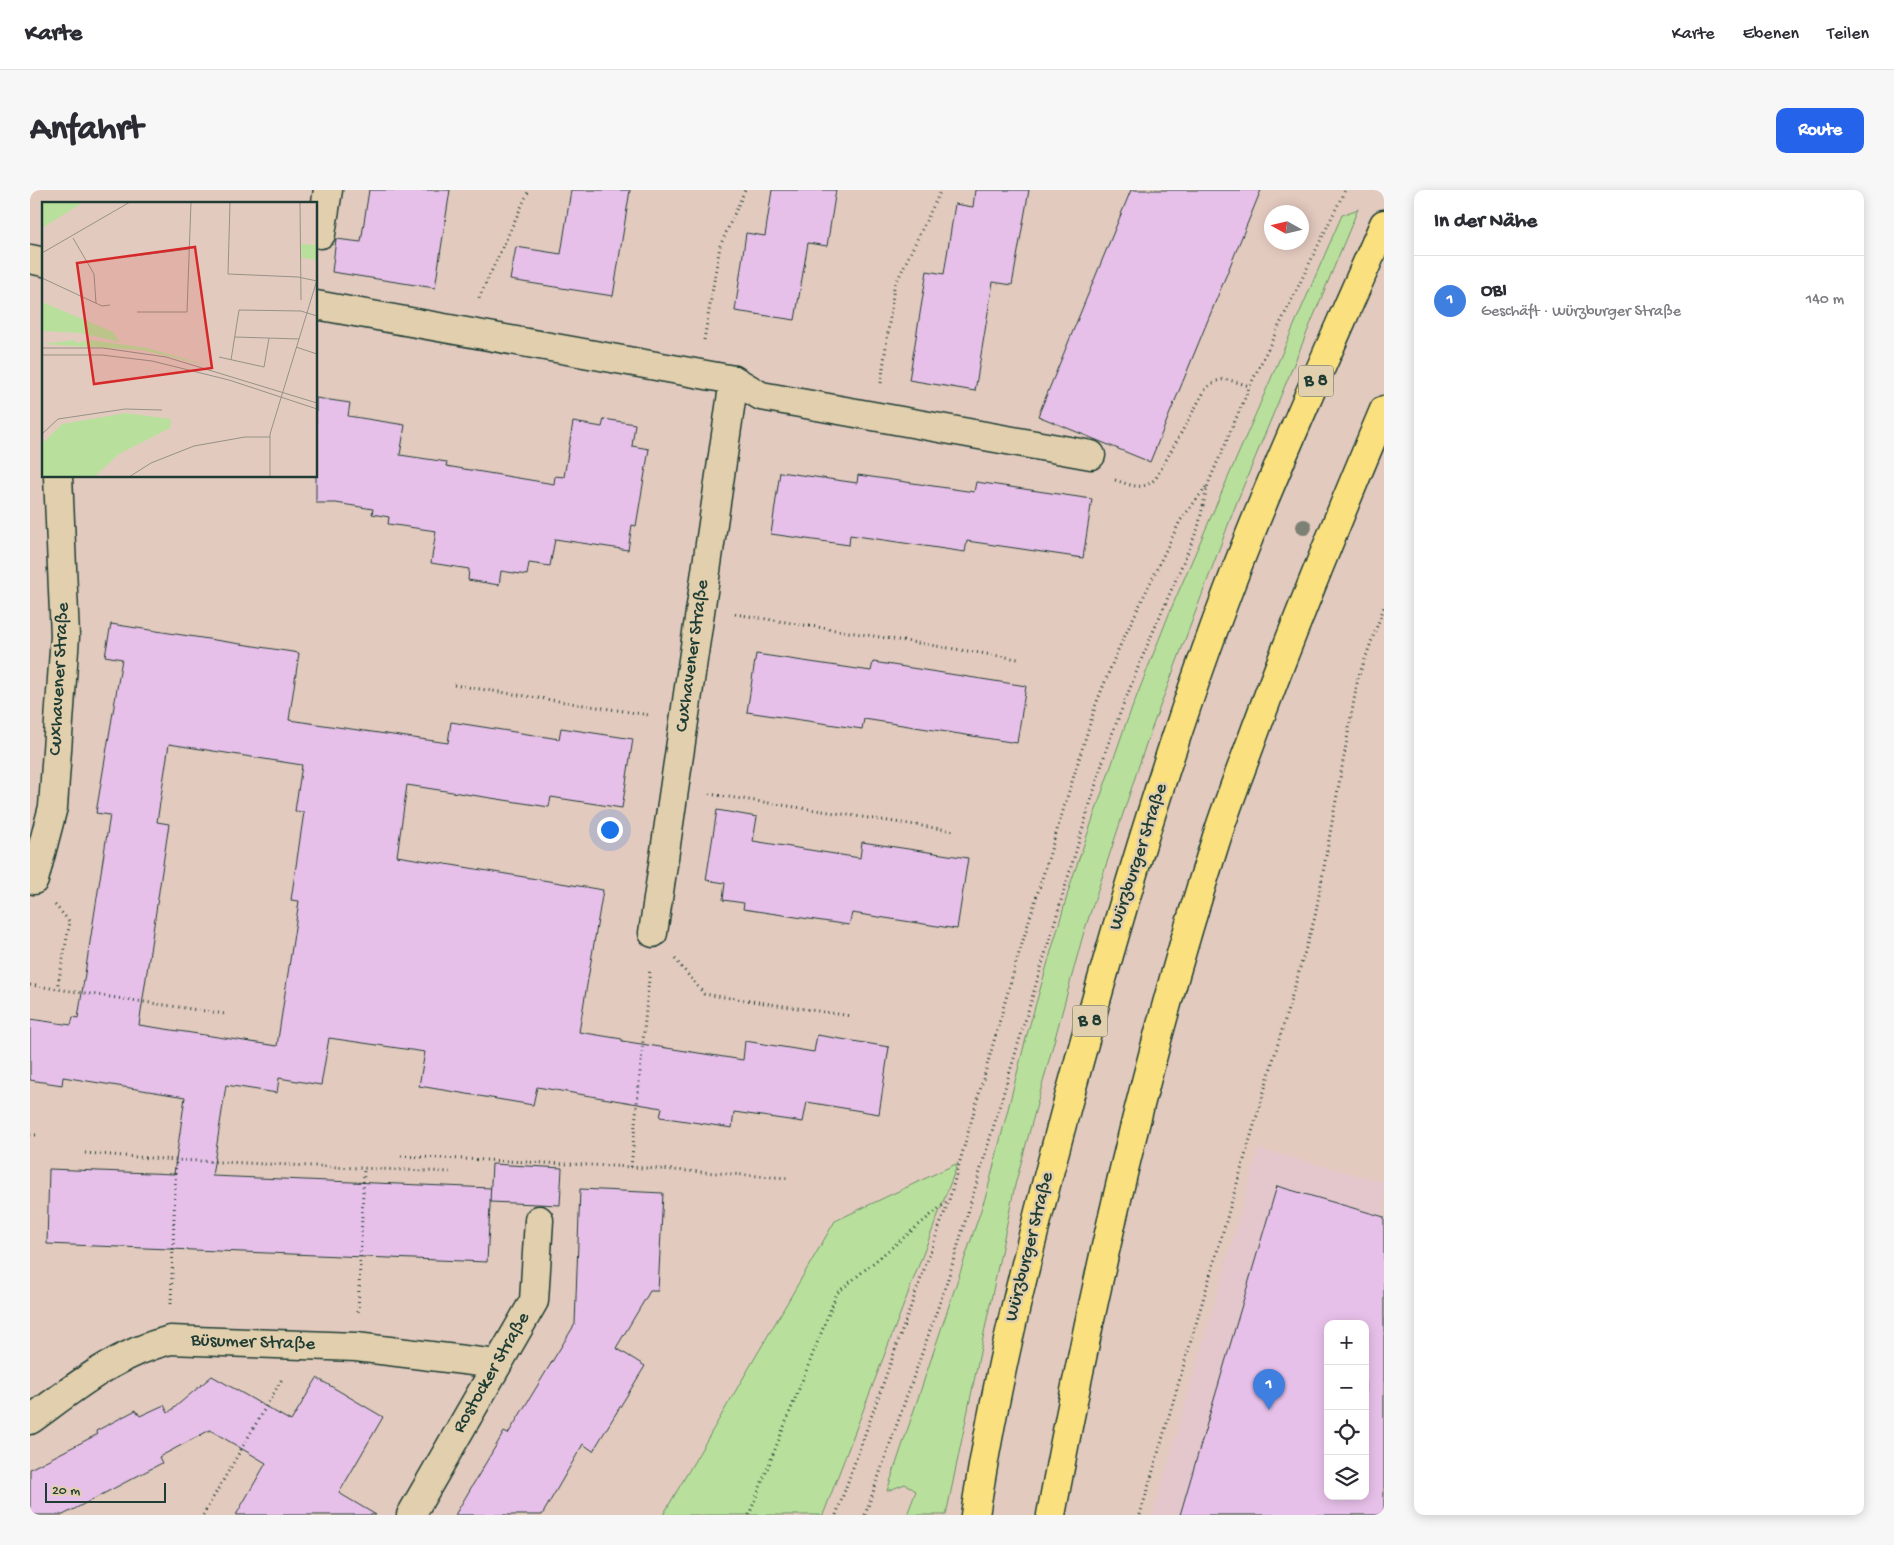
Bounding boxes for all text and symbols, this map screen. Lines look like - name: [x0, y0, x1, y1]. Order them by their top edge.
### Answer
- text: Karte: [25, 20, 82, 49]
- text: Karte: [1672, 24, 1715, 45]
- text: Ebenen: [1743, 24, 1799, 45]
- text: Teilen: [1827, 24, 1869, 45]
- button: Route: [1776, 108, 1864, 153]
- text: Anfahrt: [30, 110, 143, 151]
- inset map: [42, 202, 318, 478]
- north arrow: [1264, 205, 1309, 250]
- text: In der Nähe: [1434, 210, 1537, 235]
- text: OBI: [1481, 280, 1507, 303]
- text: 1: [1447, 291, 1453, 310]
- text: 140 m: [1806, 291, 1844, 310]
- text: Geschäft · Würzburger Straße: [1481, 303, 1681, 322]
- road number: B 8: [1298, 366, 1334, 397]
- street label: Cuxhavener Straße: [671, 578, 715, 734]
- street label: Cuxhavener Straße: [45, 602, 76, 756]
- street label: Würzburger Straße: [1104, 781, 1174, 933]
- your location: [597, 817, 623, 843]
- road number: B 8: [1072, 1006, 1108, 1036]
- street label: Würzburger Straße: [1000, 1170, 1060, 1324]
- street label: Rostocker Straße: [448, 1308, 536, 1437]
- map controls: [1324, 1320, 1369, 1500]
- button: +: [1324, 1320, 1369, 1365]
- street label: Büsumer Straße: [190, 1329, 316, 1357]
- button: −: [1324, 1365, 1369, 1410]
- pin: 1: [1253, 1369, 1285, 1410]
- button: locate: [1324, 1410, 1369, 1455]
- button: layers: [1324, 1455, 1369, 1500]
- scale bar: [45, 1480, 166, 1503]
- text: 20 m: [52, 1483, 80, 1500]

